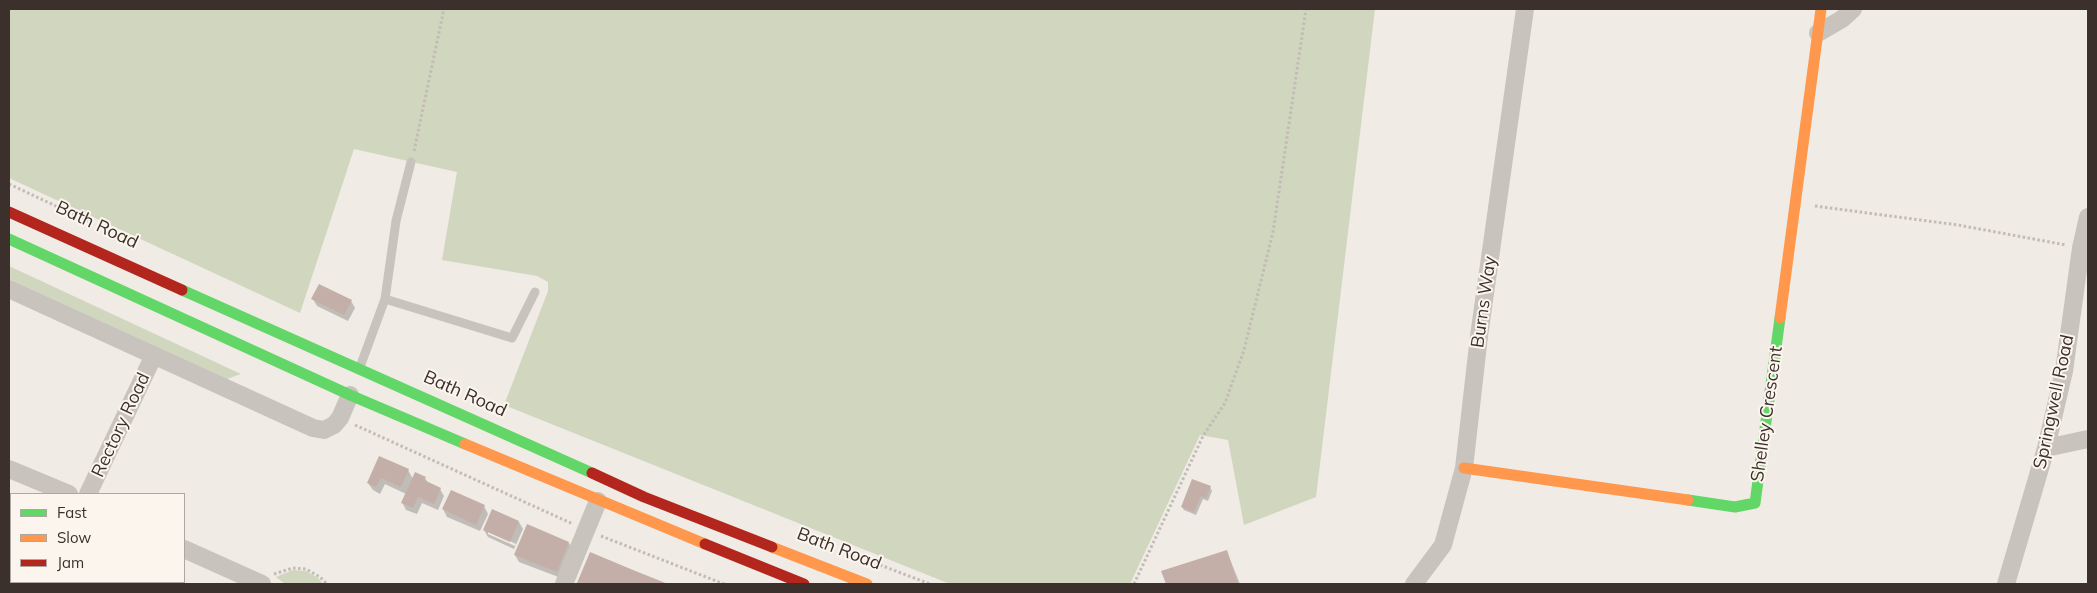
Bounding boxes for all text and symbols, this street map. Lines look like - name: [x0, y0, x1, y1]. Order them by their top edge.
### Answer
- street label: Bath Road: [52, 196, 142, 254]
- street label: Burns Way: [1467, 255, 1501, 349]
- street label: Springwell Road: [2029, 333, 2079, 471]
- street label: Shelley Crescent: [1747, 345, 1787, 483]
- street label: Bath Road: [420, 366, 510, 422]
- street label: Rectory Road: [87, 369, 155, 481]
- legend: [10, 493, 185, 583]
- text: Fast: [57, 503, 87, 522]
- street label: Bath Road: [794, 523, 884, 575]
- text: Slow: [57, 528, 91, 547]
- text: Jam: [57, 553, 84, 572]

